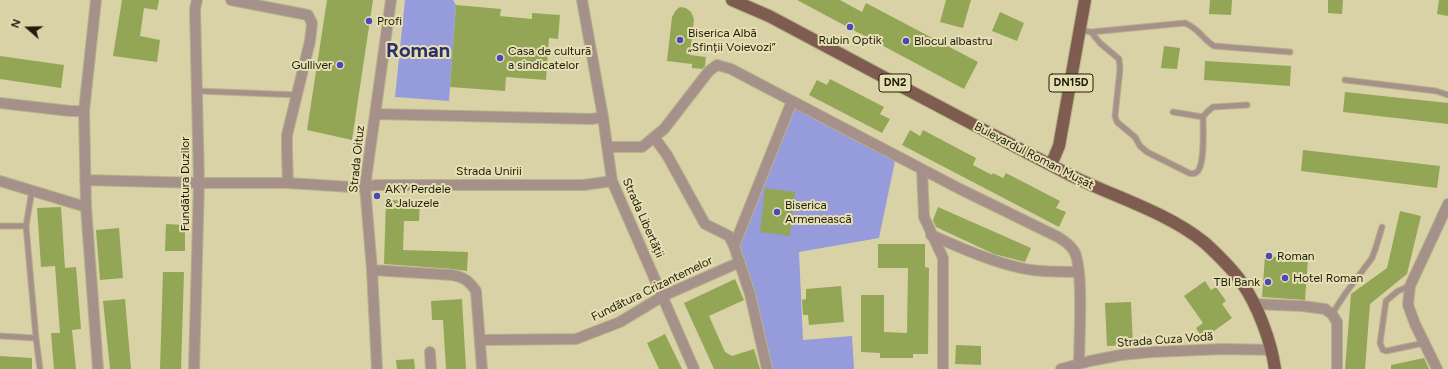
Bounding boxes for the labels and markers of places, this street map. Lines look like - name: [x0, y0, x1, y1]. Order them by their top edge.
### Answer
- place label: Profi: [377, 14, 402, 28]
- marker: Profi: [364, 16, 374, 26]
- marker: Rubin Optik: [845, 22, 855, 32]
- place label: Biserica Albă „Sfinții Voievozi”: [688, 26, 776, 54]
- place label: Rubin Optik: [818, 33, 882, 47]
- place label: Blocul albastru: [914, 34, 993, 48]
- marker: Biserica Albă „Sfinții Voievozi”: [675, 35, 685, 45]
- marker: Blocul albastru: [901, 36, 911, 46]
- place label: Casa de cultură a sindicatelor: [508, 44, 591, 72]
- marker: Casa de cultură a sindicatelor: [495, 53, 505, 63]
- place label: Gulliver: [291, 58, 332, 72]
- marker: Gulliver: [335, 60, 345, 70]
- place label: AKY Perdele & Jaluzele: [385, 182, 451, 210]
- marker: AKY Perdele & Jaluzele: [372, 191, 382, 201]
- place label: Biserica Armenească: [785, 198, 852, 226]
- marker: Biserica Armenească: [772, 207, 782, 217]
- place label: Roman: [1277, 249, 1314, 263]
- marker: Roman: [1264, 251, 1274, 261]
- place label: Hotel Roman: [1293, 271, 1363, 285]
- marker: Hotel Roman: [1280, 273, 1290, 283]
- place label: TBI Bank: [1214, 275, 1260, 289]
- marker: TBI Bank: [1263, 277, 1273, 287]

